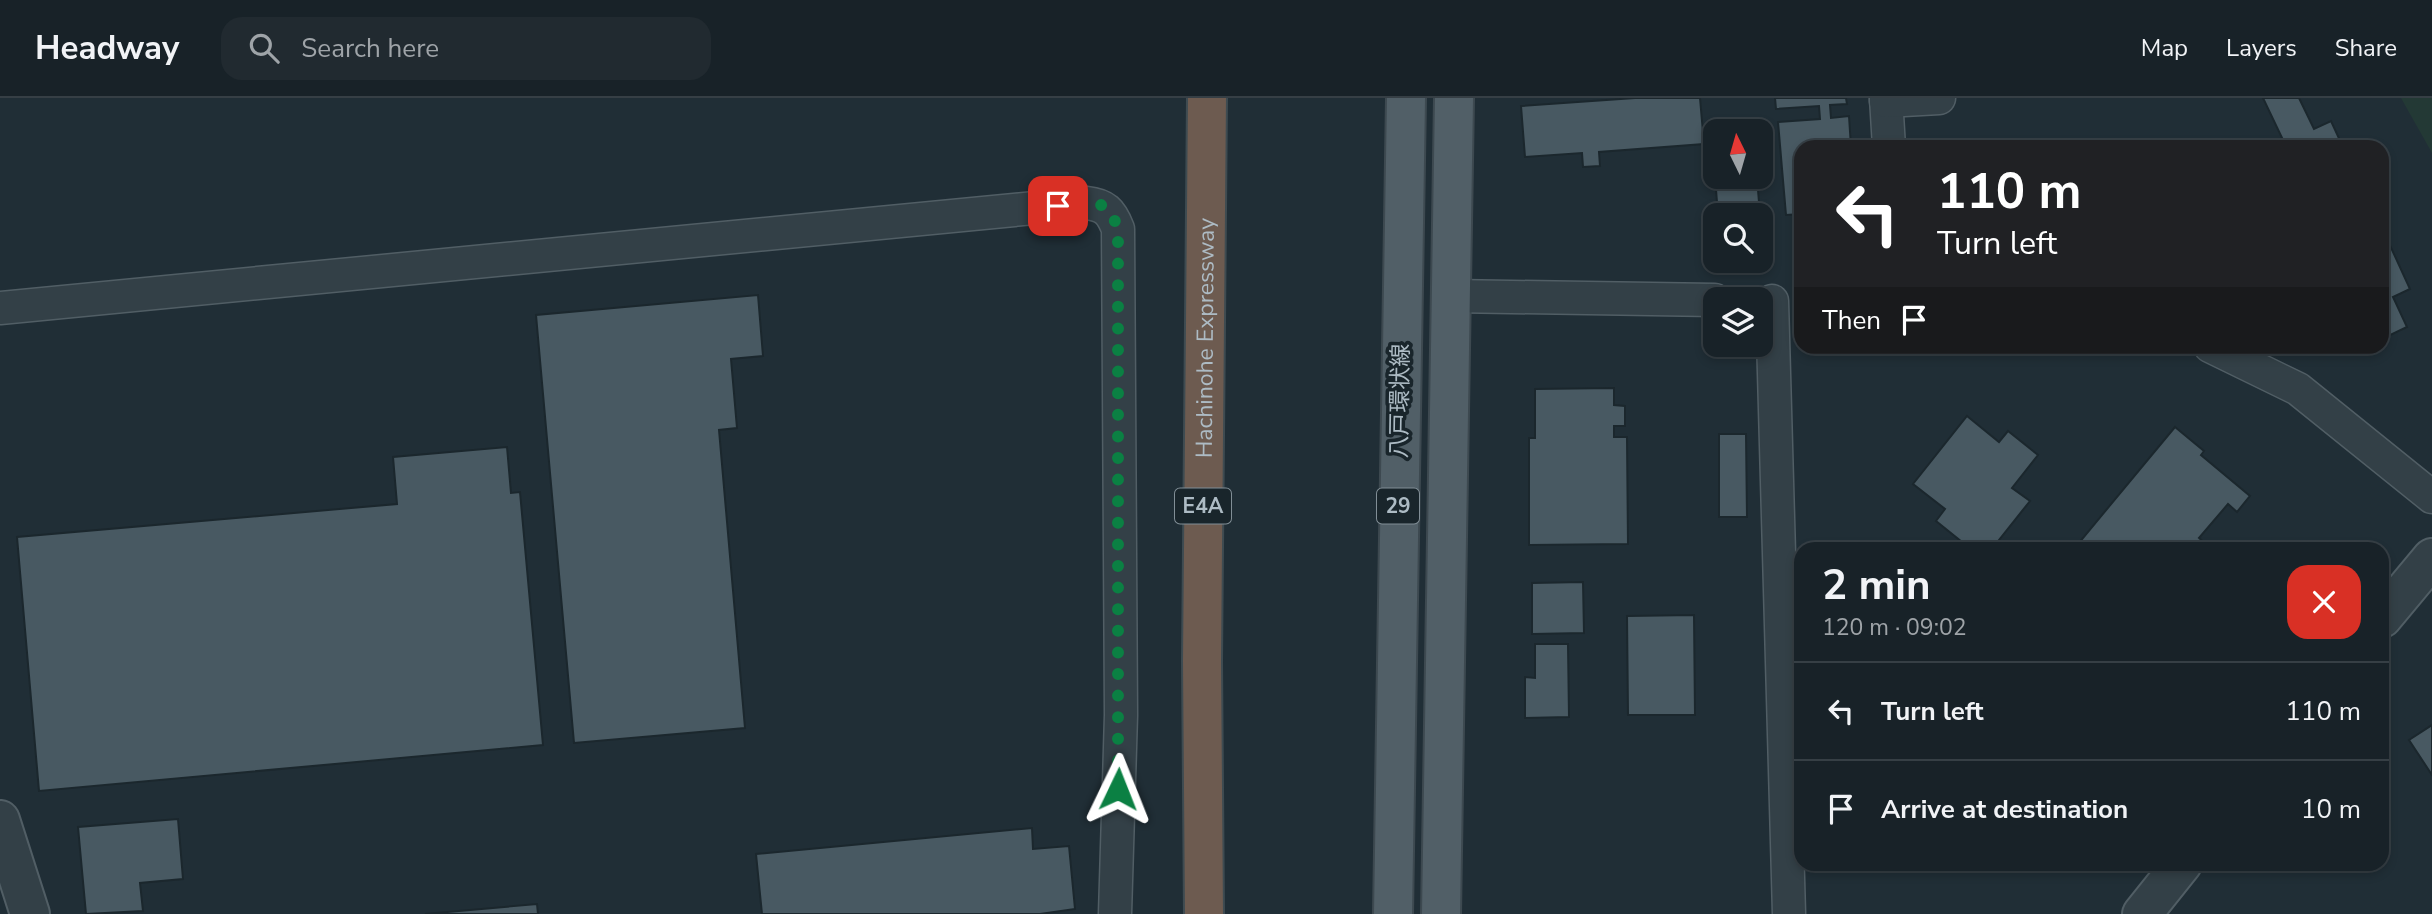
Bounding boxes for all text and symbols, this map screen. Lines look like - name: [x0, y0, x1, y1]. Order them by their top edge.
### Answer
- search box: [221, 17, 711, 80]
- text: Headway: [35, 26, 179, 71]
- icon: search: [245, 29, 283, 67]
- text: Search here: [301, 31, 439, 66]
- text: Map: [2141, 32, 2188, 64]
- text: Layers: [2226, 32, 2297, 64]
- text: Share: [2335, 32, 2397, 64]
- north arrow: [1703, 119, 1773, 189]
- map controls: [1703, 119, 1773, 357]
- text: 110 m: [1937, 158, 2081, 225]
- icon: left: [1822, 168, 1913, 259]
- pin: [1028, 176, 1088, 236]
- icon: arrive: [1039, 187, 1077, 225]
- button: search: [1703, 203, 1773, 273]
- street label: Hachinohe Expressway: [1188, 218, 1221, 458]
- text: Turn left: [1937, 222, 2057, 265]
- button: layers: [1703, 287, 1773, 357]
- icon: arrive: [1895, 301, 1933, 339]
- text: Then: [1822, 303, 1881, 338]
- street label: 八戸環状線: [1383, 343, 1417, 459]
- road number: E4A: [1175, 488, 1231, 524]
- road number: 29: [1377, 488, 1419, 524]
- text: 2 min: [1822, 557, 1931, 614]
- button: close: [2287, 565, 2361, 639]
- text: 120 m · 09:02: [1822, 612, 1967, 643]
- icon: left: [1822, 692, 1860, 730]
- text: Turn left: [1881, 694, 1984, 729]
- text: 110 m: [2285, 694, 2361, 729]
- position arrow: [1081, 752, 1155, 826]
- icon: arrive: [1822, 790, 1860, 828]
- text: Arrive at destination: [1881, 792, 2128, 827]
- text: 10 m: [2301, 792, 2361, 827]

